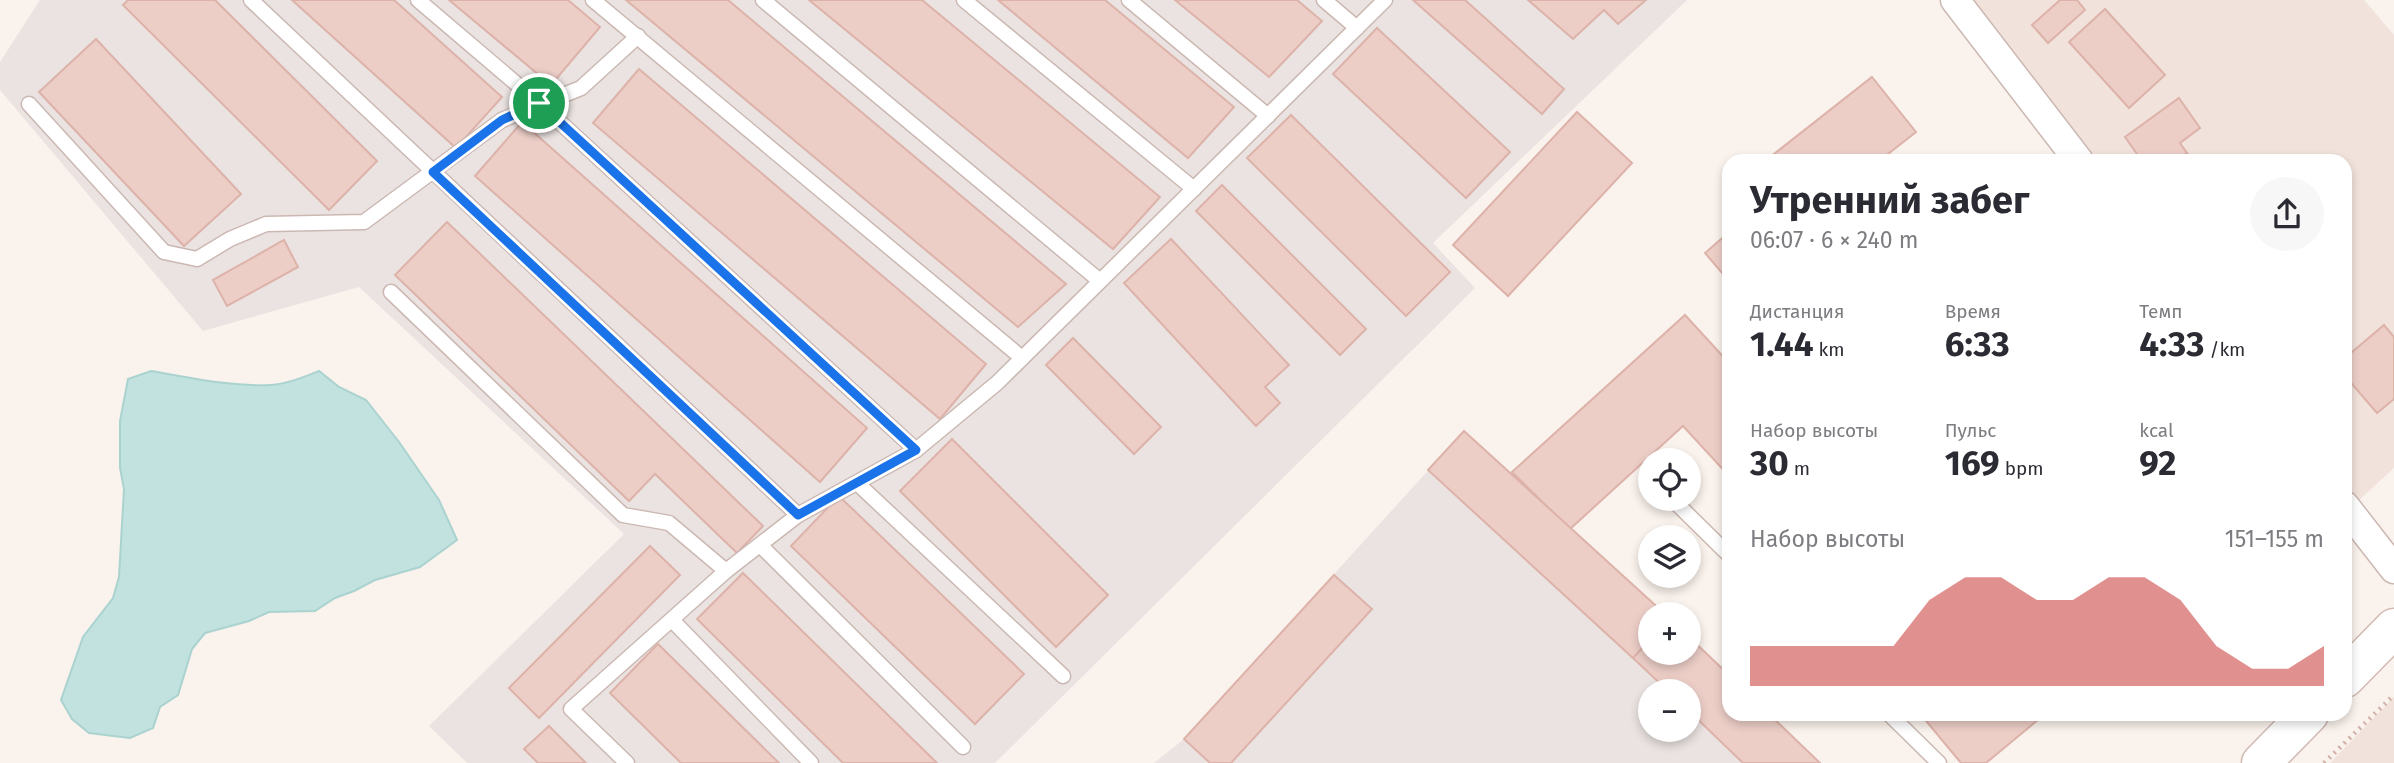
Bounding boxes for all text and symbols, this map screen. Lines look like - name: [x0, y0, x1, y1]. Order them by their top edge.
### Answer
- pin: [509, 73, 569, 133]
- icon: arrive: [520, 84, 558, 122]
- text: Утренний забег: [1750, 177, 2029, 223]
- button: share: [2250, 177, 2324, 251]
- text: 06:07 · 6 × 240 m: [1750, 226, 1919, 254]
- text: Дистанция: [1750, 300, 1845, 323]
- text: Время: [1945, 300, 2001, 323]
- text: Темп: [2139, 300, 2182, 323]
- text: 1.44: [1750, 323, 1813, 365]
- text: 6:33: [1945, 323, 2010, 365]
- text: 4:33: [2139, 323, 2204, 365]
- text: km: [1813, 338, 1844, 361]
- text: /km: [2204, 338, 2245, 361]
- text: Набор высоты: [1750, 419, 1878, 442]
- text: Пульс: [1945, 419, 1996, 442]
- text: kcal: [2139, 419, 2174, 442]
- text: 30: [1750, 442, 1789, 484]
- text: 169: [1945, 442, 2000, 484]
- text: 92: [2139, 442, 2176, 484]
- map controls: [1638, 448, 1701, 742]
- button: locate: [1638, 448, 1701, 511]
- text: m: [1789, 457, 1810, 480]
- text: bpm: [2000, 457, 2044, 480]
- button: layers: [1638, 525, 1701, 588]
- text: Набор высоты: [1750, 525, 1905, 553]
- text: 151–155 m: [2225, 525, 2324, 553]
- button: +: [1638, 602, 1701, 665]
- button: −: [1638, 679, 1701, 742]

